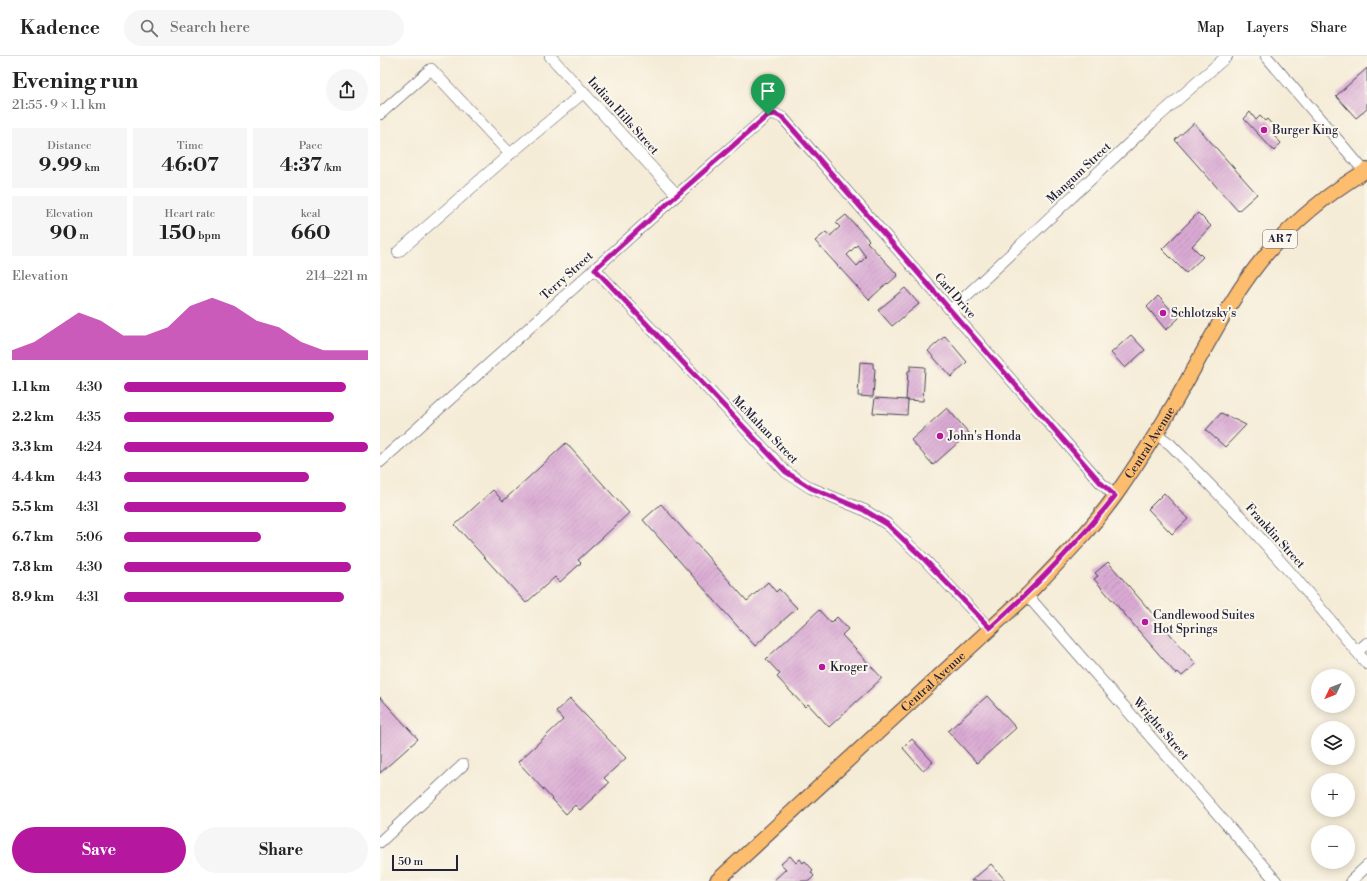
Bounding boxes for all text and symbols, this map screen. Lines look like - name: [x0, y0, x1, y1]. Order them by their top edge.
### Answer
- search box: [124, 10, 404, 46]
- text: Kadence: [20, 16, 100, 40]
- icon: search: [138, 17, 160, 39]
- text: Search here: [170, 18, 250, 37]
- text: Map: [1197, 19, 1224, 37]
- text: Layers: [1246, 19, 1289, 37]
- text: Share: [1311, 19, 1347, 37]
- text: Evening run: [12, 68, 138, 95]
- button: share: [326, 69, 368, 111]
- street label: Indian Hills Street: [584, 74, 662, 158]
- pin: [751, 74, 785, 115]
- icon: arrive: [757, 80, 779, 102]
- text: 21:55 · 9 × 1.1 km: [12, 97, 106, 113]
- place label: Burger King: [1271, 123, 1339, 138]
- marker: Burger King: [1259, 125, 1269, 135]
- text: Distance: [47, 139, 92, 153]
- text: Time: [177, 139, 203, 153]
- text: Pace: [299, 139, 322, 153]
- street label: Mangum Street: [1044, 139, 1115, 207]
- text: 9.99: [39, 153, 82, 178]
- text: 46:07: [161, 153, 219, 178]
- text: 4:37: [280, 153, 322, 178]
- text: km: [82, 161, 100, 175]
- text: /km: [322, 161, 342, 175]
- text: Elevation: [46, 207, 93, 221]
- text: Heart rate: [165, 207, 215, 221]
- text: kcal: [301, 207, 321, 221]
- text: 90: [50, 221, 77, 246]
- text: 150: [159, 221, 196, 246]
- text: 660: [291, 221, 331, 246]
- text: m: [77, 229, 89, 243]
- text: bpm: [196, 229, 221, 243]
- road number: AR 7: [1263, 230, 1297, 248]
- street label: Terry Street: [538, 248, 597, 303]
- text: Elevation: [12, 268, 68, 284]
- text: 214–221 m: [306, 268, 368, 284]
- street label: Carl Drive: [931, 270, 979, 322]
- place label: Schlotzsky's: [1171, 306, 1236, 321]
- marker: Schlotzsky's: [1158, 308, 1168, 318]
- text: 1.1 km: [12, 379, 50, 395]
- text: 4:30: [76, 379, 102, 395]
- street label: McMahan Street: [729, 393, 802, 468]
- street label: Central Avenue: [1121, 404, 1178, 482]
- text: 2.2 km: [12, 409, 54, 425]
- text: 4:35: [76, 409, 101, 425]
- place label: John's Honda: [947, 429, 1022, 444]
- marker: John's Honda: [935, 431, 945, 441]
- text: 3.3 km: [12, 439, 53, 455]
- text: 4:24: [76, 439, 102, 455]
- text: 4.4 km: [12, 469, 55, 485]
- text: 4:43: [76, 469, 102, 485]
- text: 5.5 km: [12, 499, 54, 515]
- text: 4:31: [76, 499, 99, 515]
- street label: Franklin Street: [1242, 500, 1309, 572]
- text: 6.7 km: [12, 529, 53, 545]
- text: 5:06: [76, 529, 103, 545]
- text: 7.8 km: [12, 559, 53, 575]
- text: 4:30: [76, 559, 102, 575]
- text: 8.9 km: [12, 589, 54, 605]
- text: 4:31: [76, 589, 99, 605]
- place label: Candlewood Suites Hot Springs: [1153, 608, 1255, 637]
- marker: Candlewood Suites Hot Springs: [1140, 617, 1150, 627]
- street label: Central Avenue: [898, 648, 969, 715]
- place label: Kroger: [830, 660, 868, 675]
- marker: Kroger: [817, 662, 827, 672]
- north arrow: [1311, 669, 1355, 713]
- map controls: [1311, 669, 1355, 869]
- street label: Wrights Street: [1129, 694, 1193, 764]
- button: layers: [1311, 721, 1355, 765]
- button: +: [1311, 773, 1355, 817]
- button: −: [1311, 825, 1355, 869]
- button: Save: [12, 827, 186, 873]
- button: Share: [194, 827, 368, 873]
- scale bar: [392, 853, 458, 872]
- text: 50 m: [398, 855, 423, 869]

